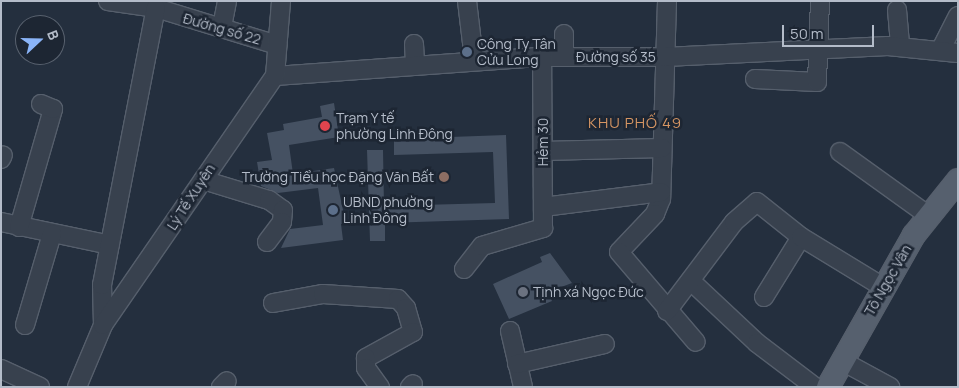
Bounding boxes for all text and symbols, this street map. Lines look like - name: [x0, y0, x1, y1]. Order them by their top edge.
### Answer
- street label: Đường số 22: [181, 10, 263, 48]
- north arrow: [15, 15, 65, 65]
- scale bar: [784, 15, 876, 47]
- text: 50 m: [790, 23, 824, 44]
- text: B: [43, 27, 64, 42]
- place label: Công Ty Tân Cửu Long: [477, 36, 556, 68]
- marker: Công Ty Tân Cửu Long: [461, 46, 473, 58]
- street label: Đường số 35: [576, 49, 656, 65]
- place label: Trạm Y tế phường Linh Đông: [336, 110, 453, 142]
- district label: KHU PHỐ 49: [587, 114, 683, 132]
- street label: Hẻm 30: [535, 118, 551, 166]
- marker: Trạm Y tế phường Linh Đông: [318, 119, 332, 133]
- street label: Lý Tế Xuyên: [163, 161, 219, 233]
- place label: Trường Tiểu học Đặng Văn Bất: [242, 169, 434, 185]
- marker: Trường Tiểu học Đặng Văn Bất: [438, 171, 450, 183]
- place label: UBND phường Linh Đông: [343, 194, 433, 226]
- marker: UBND phường Linh Đông: [327, 204, 339, 216]
- street label: Tô Ngọc Vân: [861, 242, 915, 318]
- place label: Tịnh xá Ngọc Đức: [533, 284, 644, 300]
- marker: Tịnh xá Ngọc Đức: [517, 286, 529, 298]

